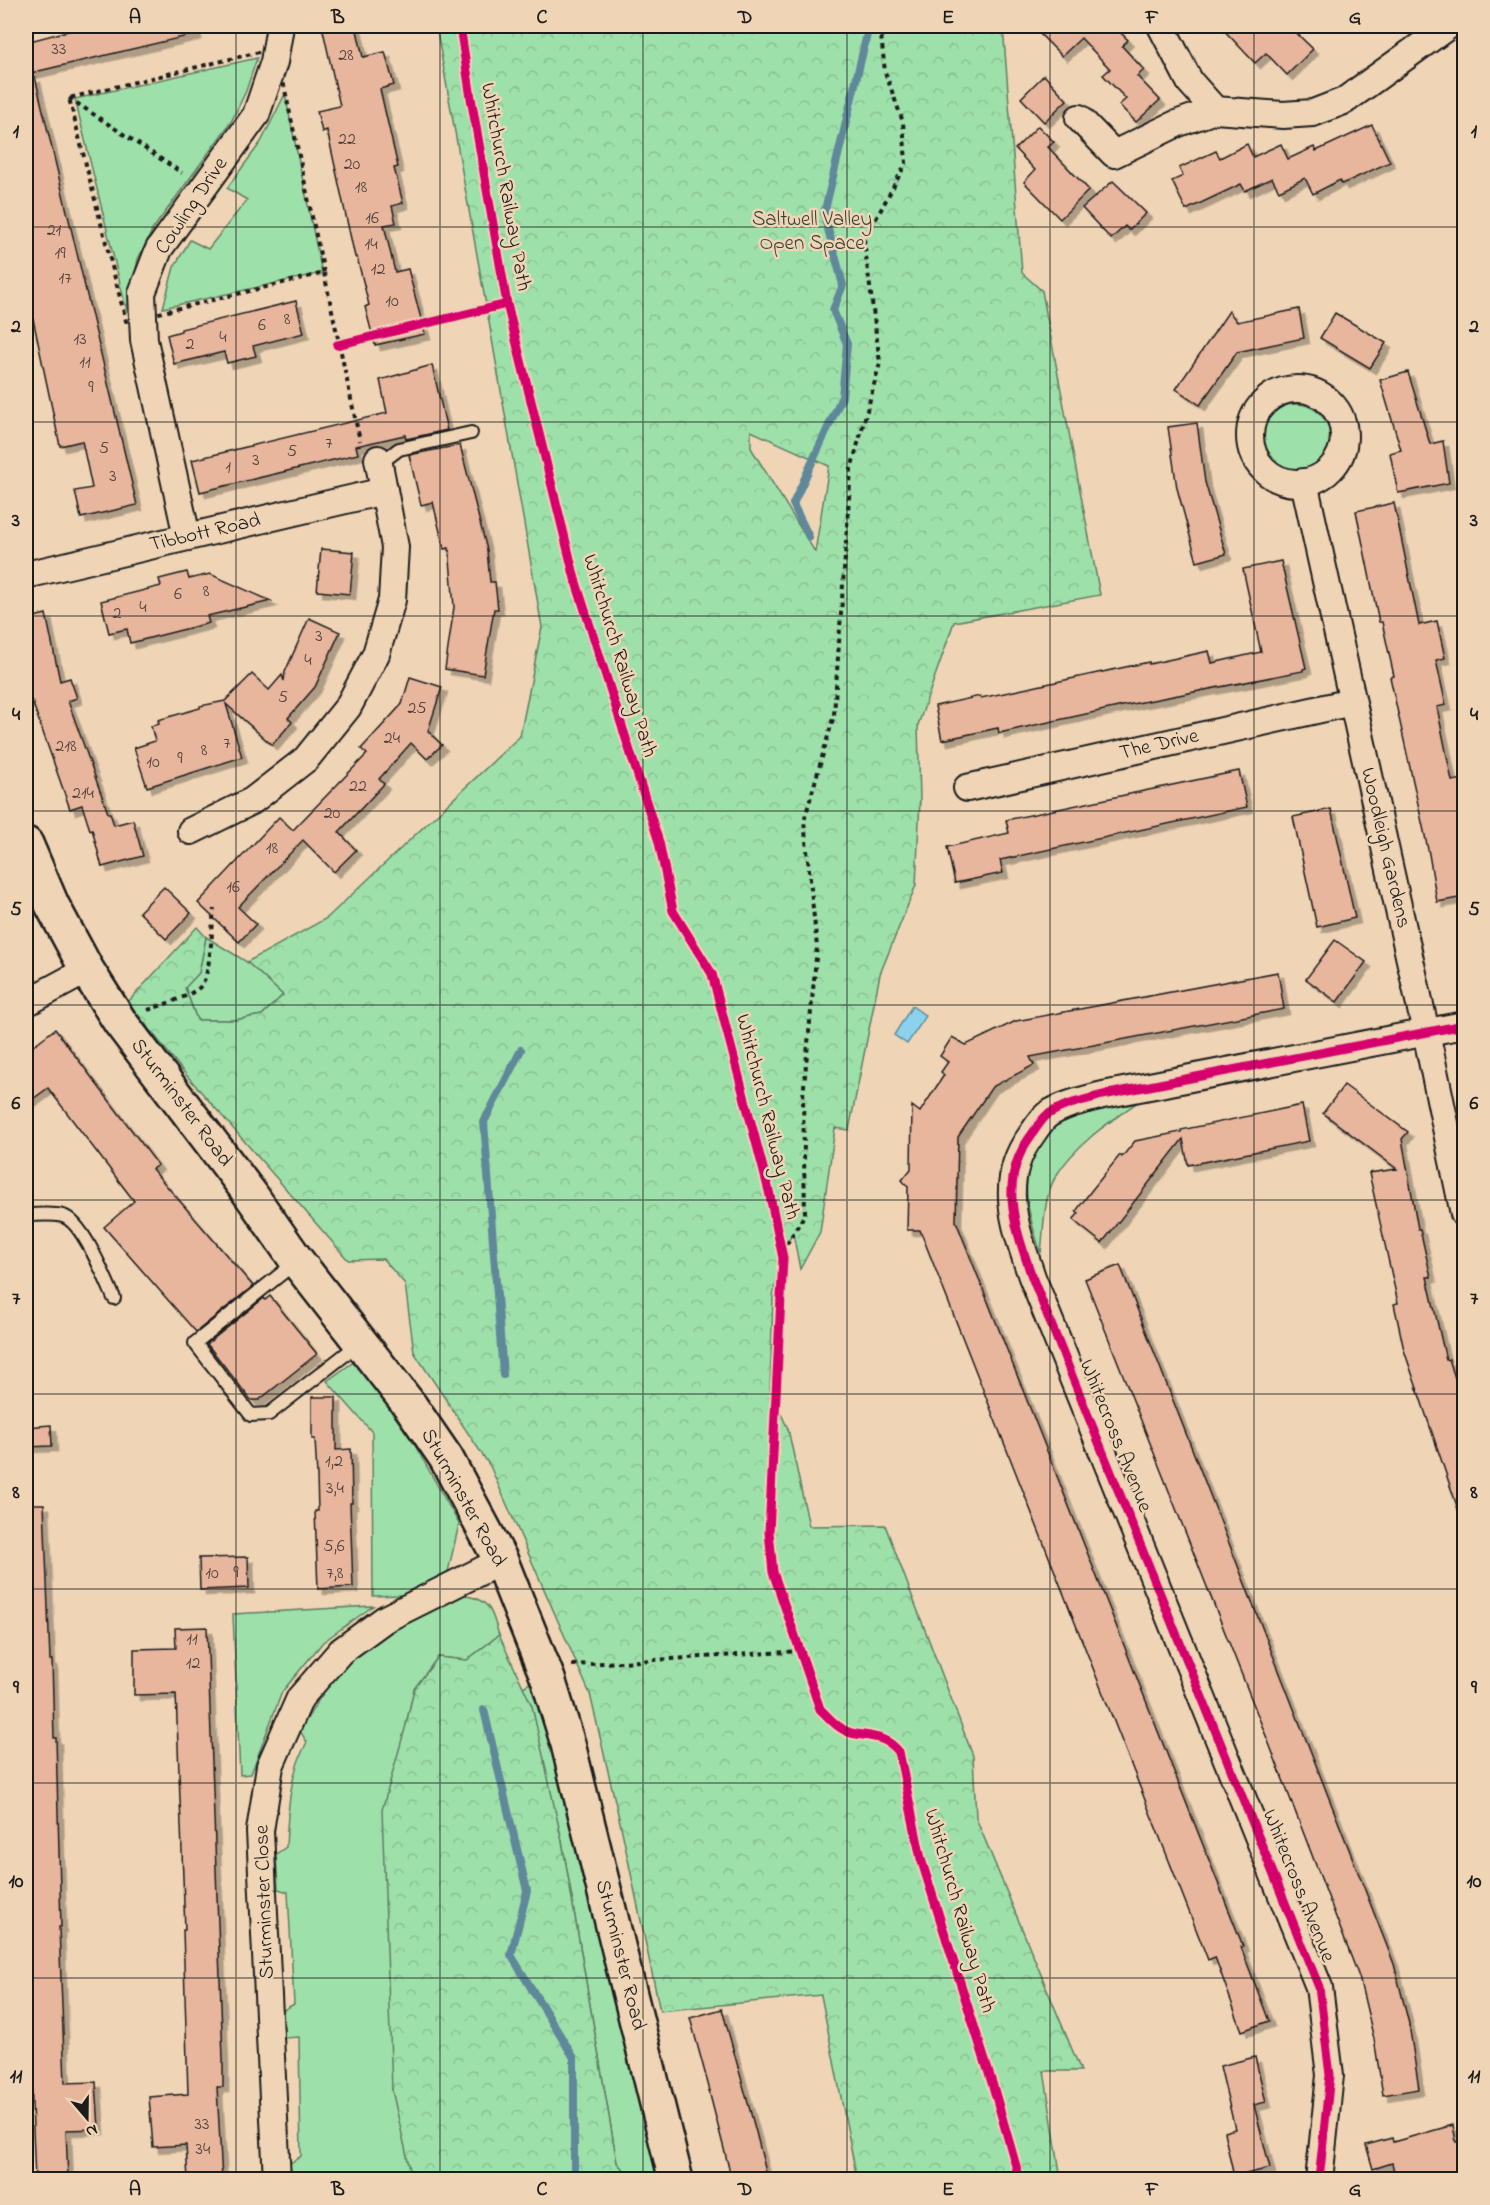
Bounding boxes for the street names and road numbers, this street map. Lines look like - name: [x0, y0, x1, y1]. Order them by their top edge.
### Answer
- street label: Whitchurch Railway Path: [470, 81, 538, 294]
- street label: Cowling Drive: [148, 151, 238, 262]
- street label: Tibbott Road: [146, 506, 264, 560]
- street label: Whitchurch Railway Path: [572, 551, 664, 762]
- street label: The Drive: [1116, 721, 1202, 769]
- street label: Woodleigh Gardens: [1350, 765, 1418, 932]
- street label: Whitchurch Railway Path: [725, 1011, 807, 1223]
- street label: Sturminster Road: [123, 1032, 239, 1174]
- street label: Whitecross Avenue: [1071, 1355, 1160, 1518]
- street label: Sturminster Road: [413, 1423, 514, 1573]
- street label: Whitchurch Railway Path: [914, 1805, 1002, 2017]
- street label: Whitecross Avenue: [1254, 1805, 1343, 1968]
- street label: Sturminster Close: [247, 1824, 283, 1980]
- street label: Sturminster Road: [587, 1877, 653, 2034]

